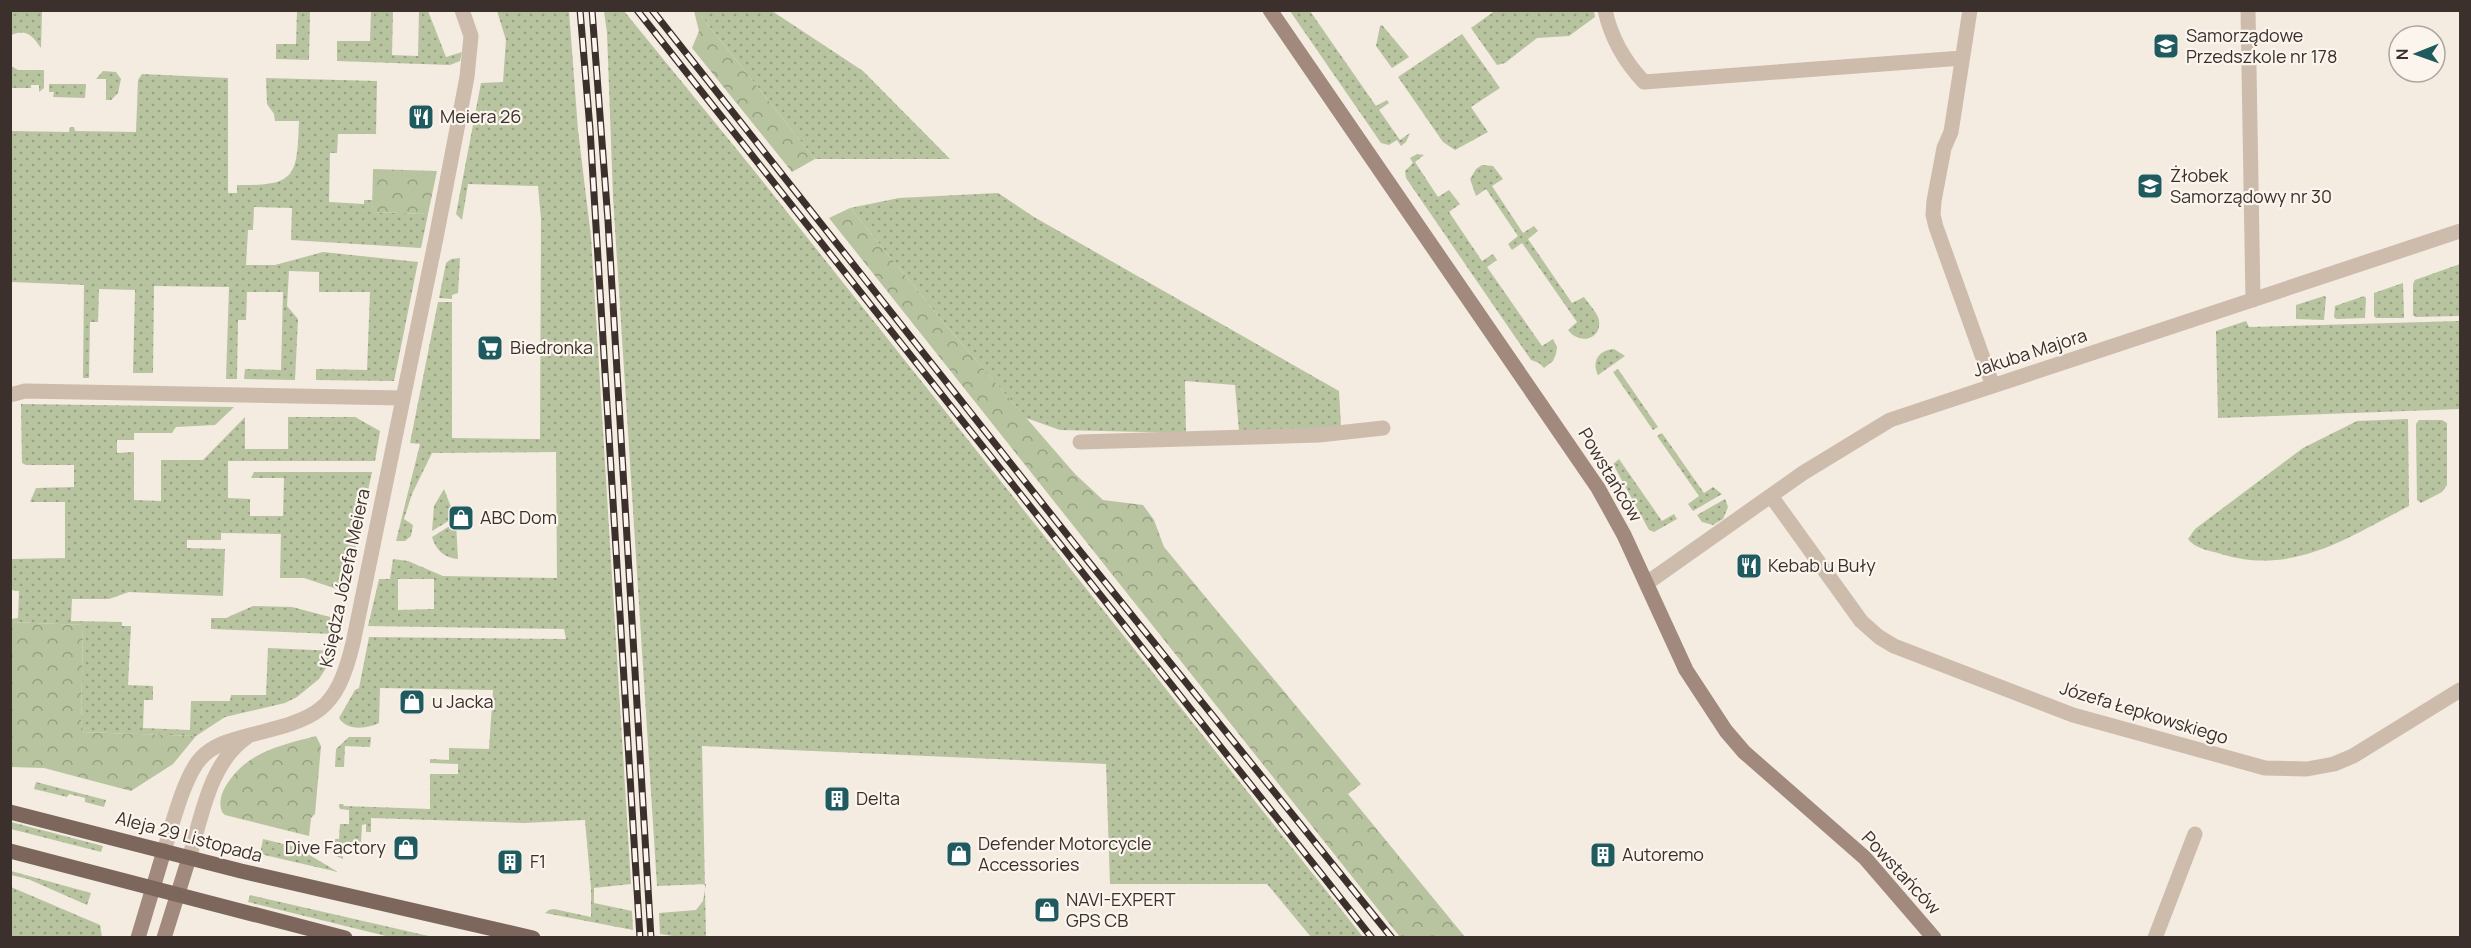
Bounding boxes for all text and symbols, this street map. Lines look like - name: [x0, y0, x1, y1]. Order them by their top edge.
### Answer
- place label: Samorządowe Przedszkole nr 178: [2186, 23, 2337, 68]
- north arrow: [2387, 24, 2447, 84]
- school or university icon: Samorządowe Przedszkole nr 178: [2151, 31, 2181, 61]
- text: N: [2391, 48, 2413, 60]
- restaurant icon: Meiera 26: [406, 102, 436, 132]
- place label: Meiera 26: [440, 104, 522, 128]
- place label: Żłobek Samorządowy nr 30: [2170, 163, 2332, 208]
- school or university icon: Żłobek Samorządowy nr 30: [2135, 171, 2165, 201]
- street label: Jakuba Majora: [1970, 322, 2090, 382]
- supermarket icon: Biedronka: [475, 333, 505, 363]
- place label: Biedronka: [510, 335, 593, 359]
- street label: Powstańców: [1573, 423, 1648, 526]
- street label: Księdza Józefa Meiera: [313, 486, 375, 669]
- shop icon: ABC Dom: [446, 503, 476, 533]
- place label: ABC Dom: [480, 505, 557, 529]
- restaurant icon: Kebab u Buły: [1734, 551, 1764, 581]
- place label: Kebab u Buły: [1768, 553, 1876, 577]
- street label: Józefa Łepkowskiego: [2057, 675, 2231, 749]
- shop icon: u Jacka: [397, 687, 427, 717]
- place label: u Jacka: [432, 689, 494, 713]
- building icon: Delta: [822, 784, 852, 814]
- place label: Delta: [856, 786, 900, 810]
- street label: Aleja 29 Listopada: [113, 805, 265, 867]
- street label: Powstańców: [1857, 825, 1947, 919]
- place label: Defender Motorcycle Accessories: [978, 831, 1152, 876]
- shop icon: Dive Factory: [391, 833, 421, 863]
- place label: Dive Factory: [285, 835, 386, 859]
- shop icon: Defender Motorcycle Accessories: [944, 839, 974, 869]
- building icon: Autoremo: [1588, 840, 1618, 870]
- place label: Autoremo: [1622, 842, 1704, 866]
- building icon: F1: [495, 847, 525, 877]
- place label: F1: [530, 849, 546, 873]
- place label: NAVI-EXPERT GPS CB: [1066, 887, 1176, 932]
- shop icon: NAVI-EXPERT GPS CB: [1032, 895, 1062, 925]

